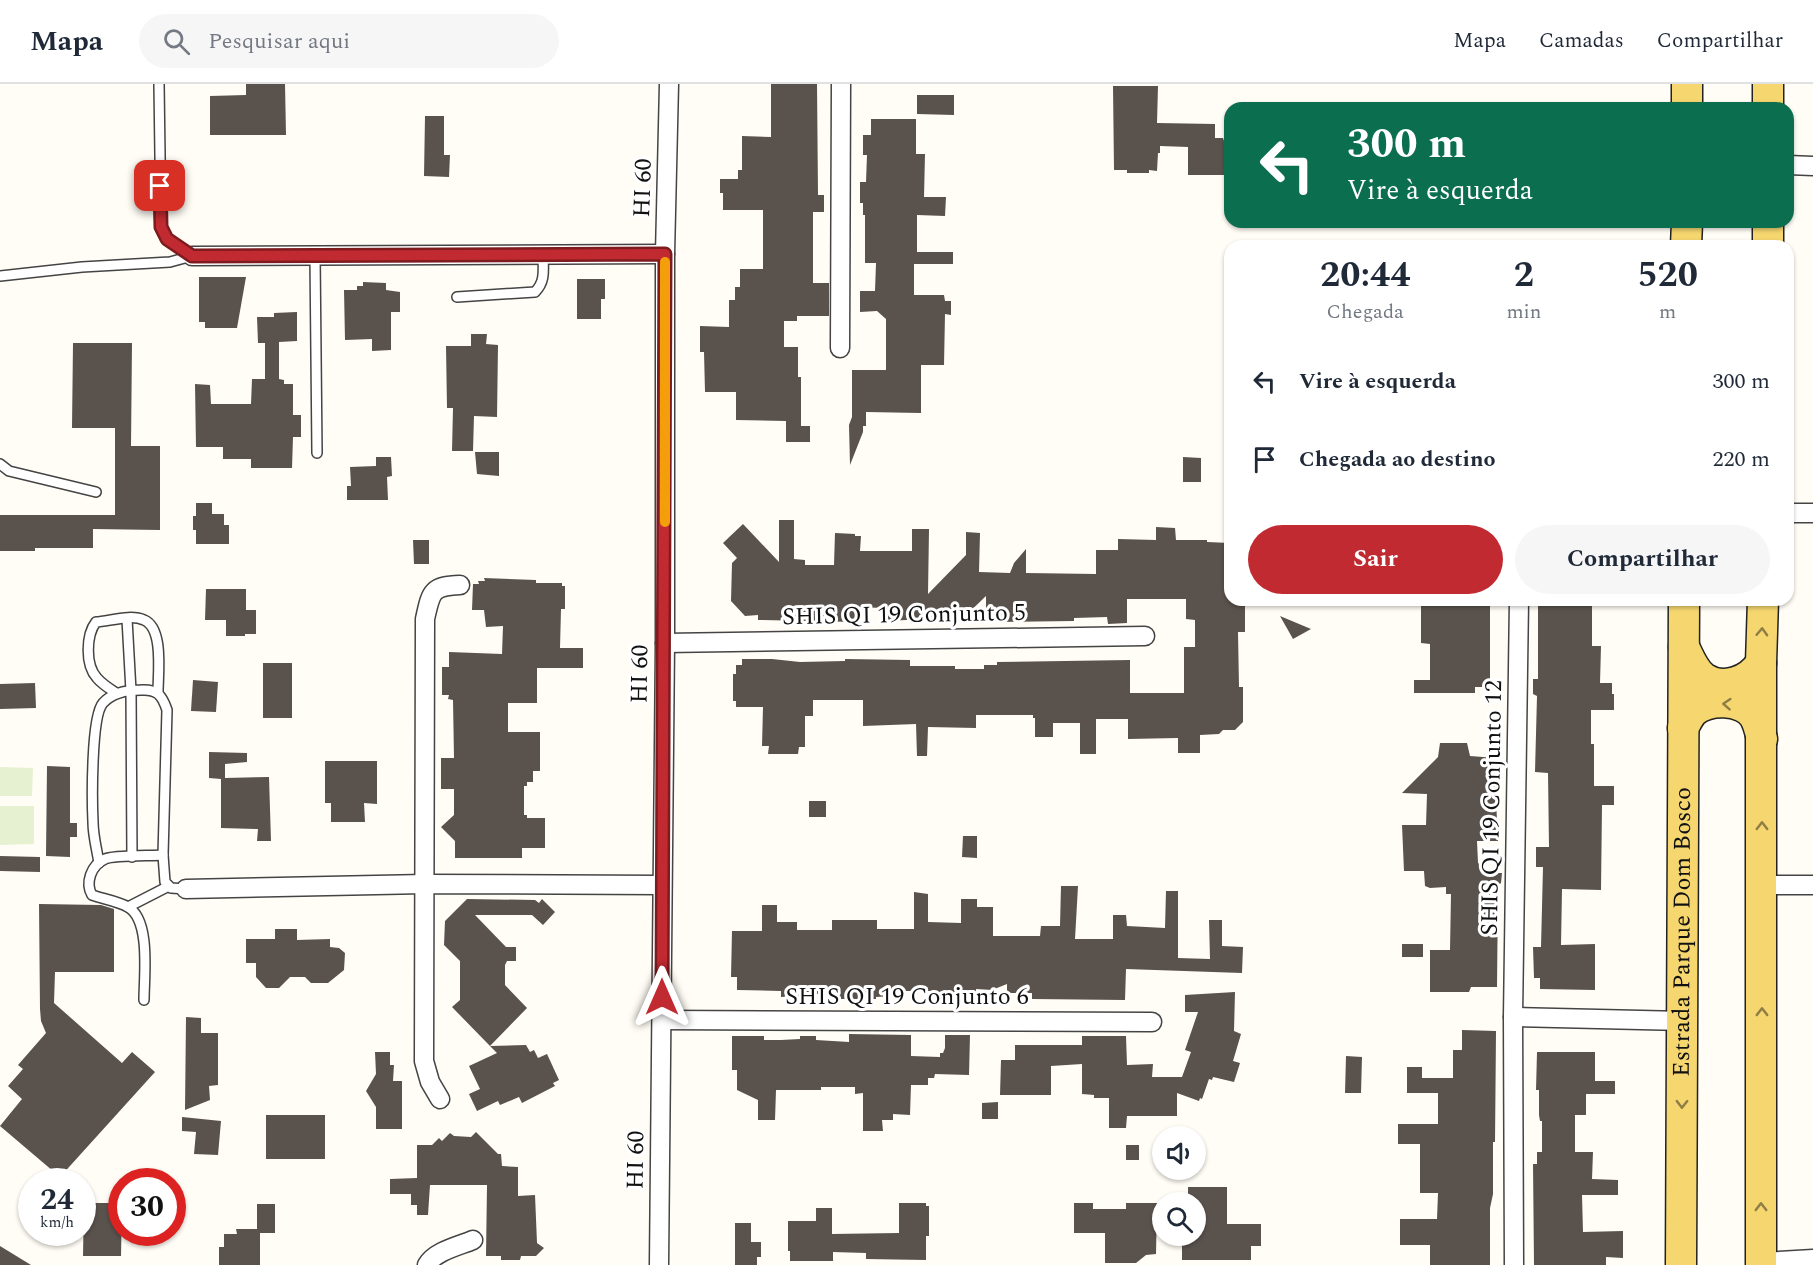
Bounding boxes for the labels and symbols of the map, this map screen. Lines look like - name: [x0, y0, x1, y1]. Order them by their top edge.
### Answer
- street label: HI 60: [624, 158, 662, 218]
- pin: [134, 160, 185, 211]
- street label: SHIS QI 19 Conjunto 5: [782, 595, 1026, 635]
- one-way arrow: [1756, 627, 1769, 636]
- street label: HI 60: [621, 644, 659, 704]
- street label: SHIS QI 19 Conjunto 12: [1472, 680, 1512, 936]
- one-way arrow: [1722, 698, 1732, 711]
- street label: Estrada Parque Dom Bosco: [1664, 787, 1701, 1077]
- one-way arrow: [1756, 822, 1768, 831]
- position arrow: [630, 965, 694, 1029]
- street label: SHIS QI 19 Conjunto 6: [785, 979, 1029, 1015]
- one-way arrow: [1756, 1007, 1768, 1016]
- one-way arrow: [1676, 1100, 1688, 1109]
- street label: HI 60: [617, 1130, 655, 1190]
- speed limit sign: 30: [108, 1168, 186, 1246]
- one-way arrow: [1755, 1202, 1767, 1211]

